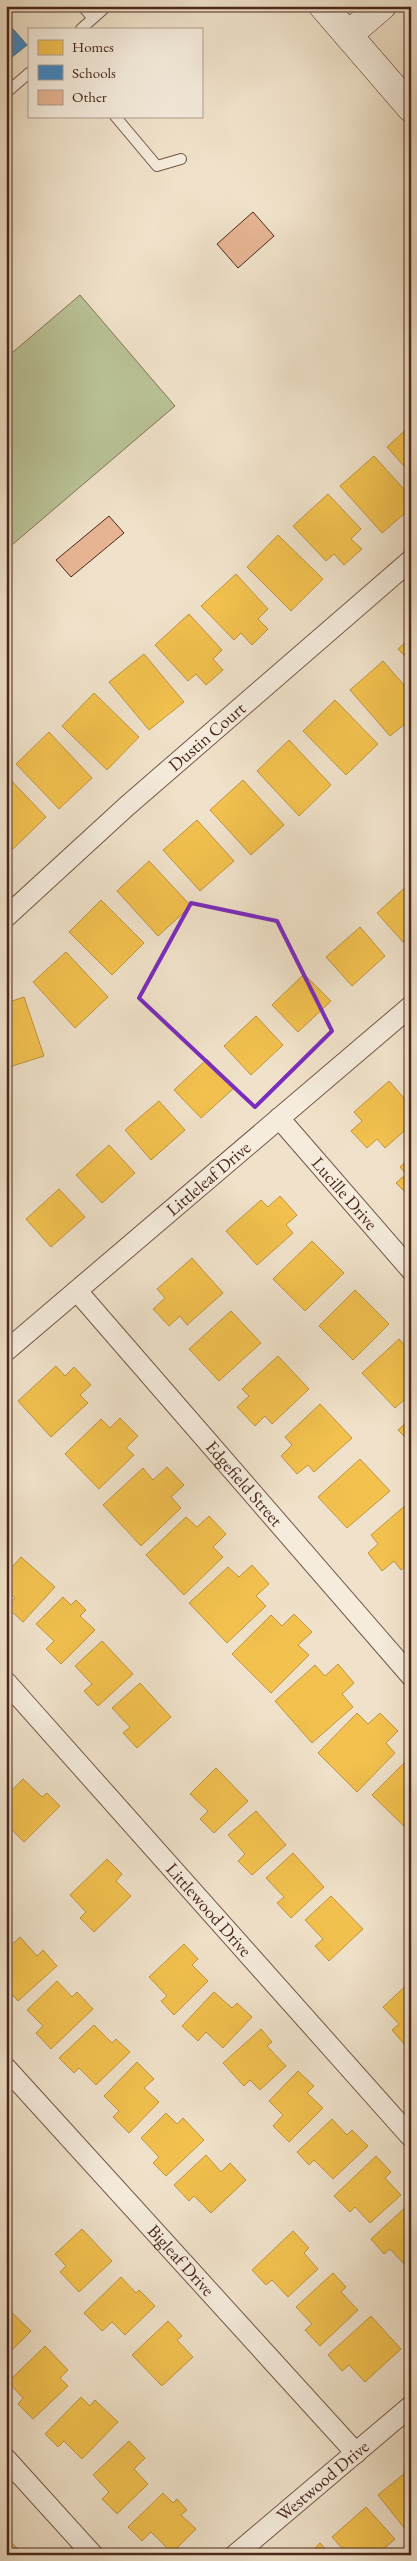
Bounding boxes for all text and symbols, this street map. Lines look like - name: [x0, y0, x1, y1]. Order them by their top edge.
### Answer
- legend: [28, 28, 202, 118]
- text: Homes: [72, 37, 114, 56]
- text: Schools: [72, 63, 116, 82]
- text: Other: [72, 87, 107, 106]
- street label: Dustin Court: [163, 696, 250, 776]
- street label: Littleleaf Drive: [161, 1136, 255, 1221]
- street label: Lucille Drive: [307, 1152, 383, 1235]
- street label: Edgefield Street: [201, 1435, 288, 1531]
- street label: Littlewood Drive: [161, 1858, 257, 1961]
- street label: Bigleaf Drive: [143, 2219, 220, 2301]
- street label: Westwood Drive: [271, 2435, 373, 2526]

